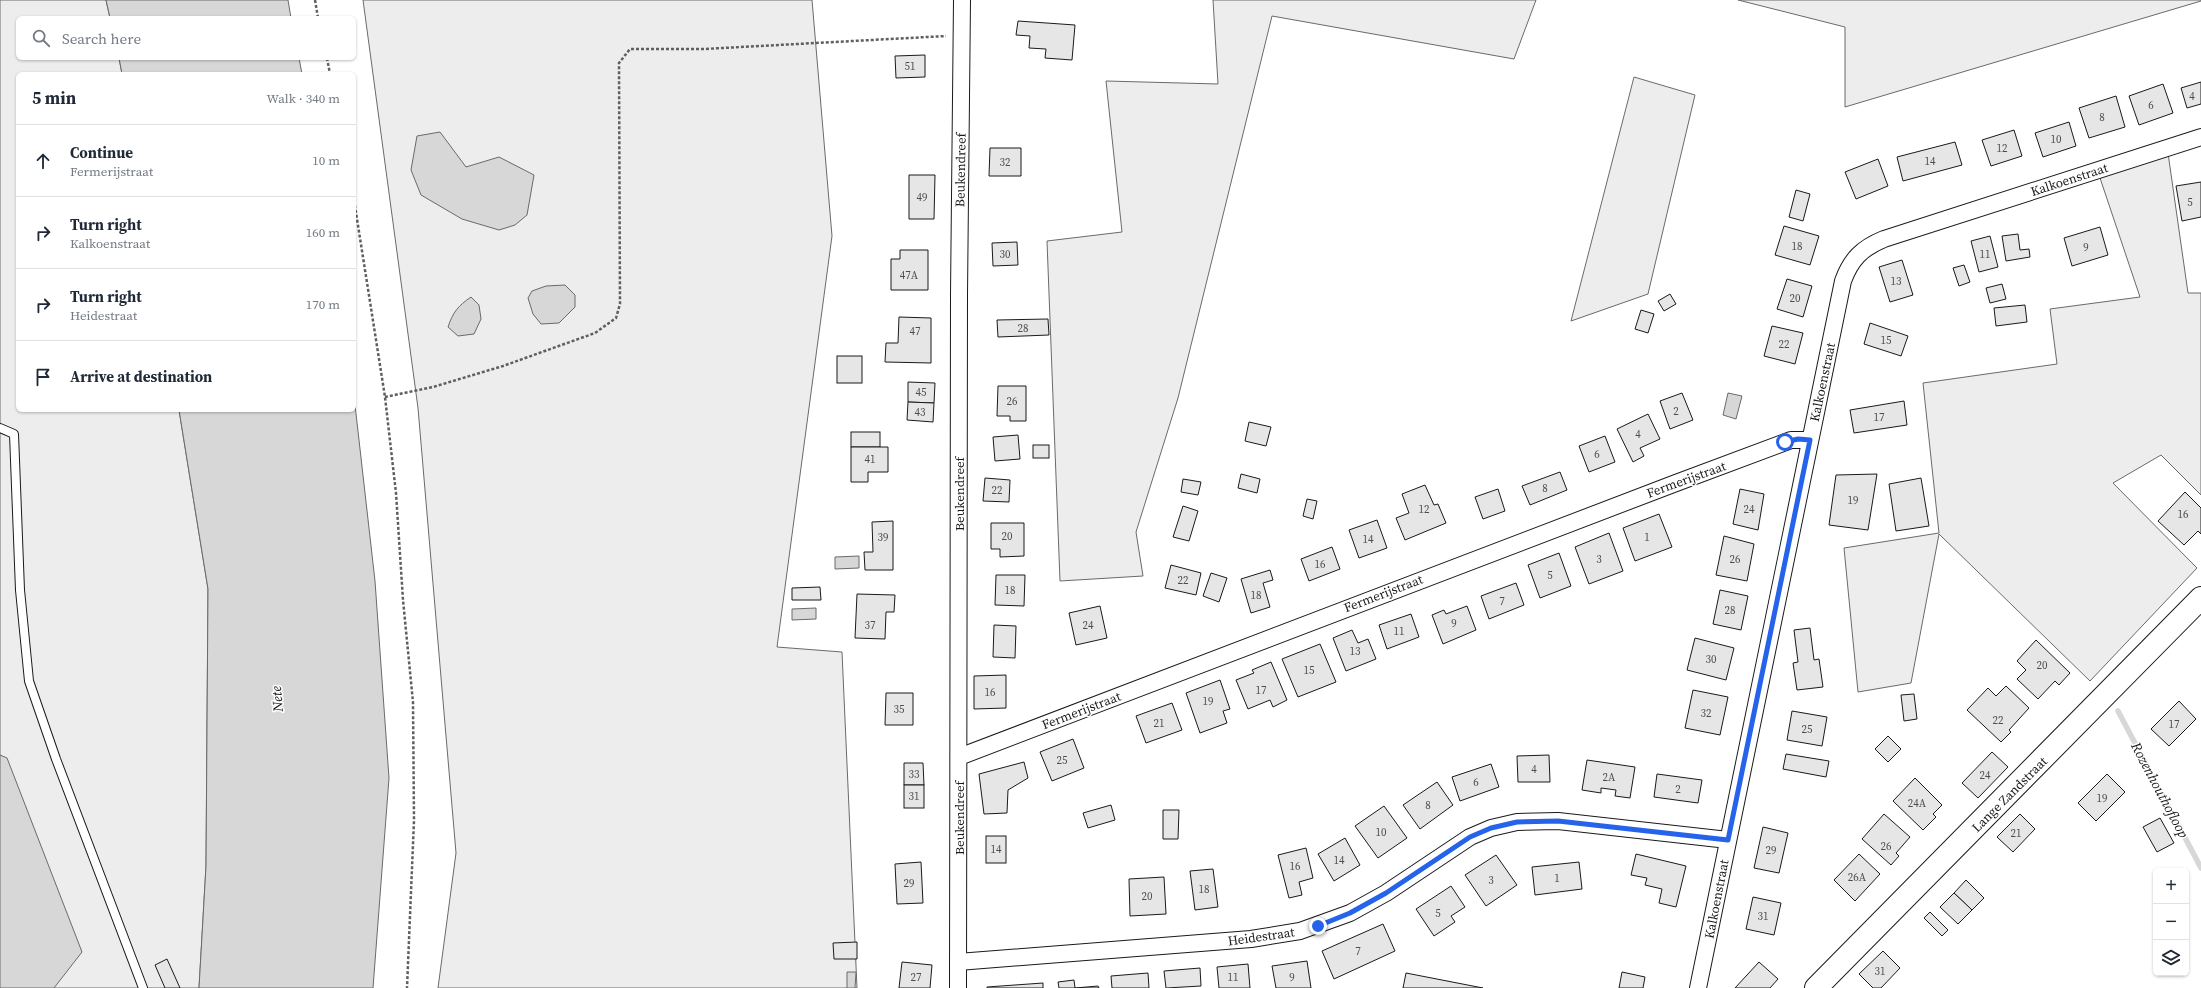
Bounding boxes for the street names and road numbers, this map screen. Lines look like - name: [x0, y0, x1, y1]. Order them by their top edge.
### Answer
- street label: Beukendreef: [951, 131, 970, 207]
- street label: Kalkoenstraat: [2028, 159, 2111, 200]
- street label: Kalkoenstraat: [1806, 340, 1839, 423]
- street label: Beukendreef: [951, 455, 968, 531]
- street label: Fermerijstraat: [1644, 457, 1729, 502]
- street label: Fermerijstraat: [1341, 570, 1426, 616]
- street label: Fermerijstraat: [1039, 687, 1124, 733]
- street label: Lange Zandstraat: [1968, 752, 2051, 836]
- street label: Beukendreef: [951, 779, 968, 855]
- street label: Kalkoenstraat: [1700, 857, 1733, 940]
- street label: Heidestraat: [1227, 923, 1296, 950]

